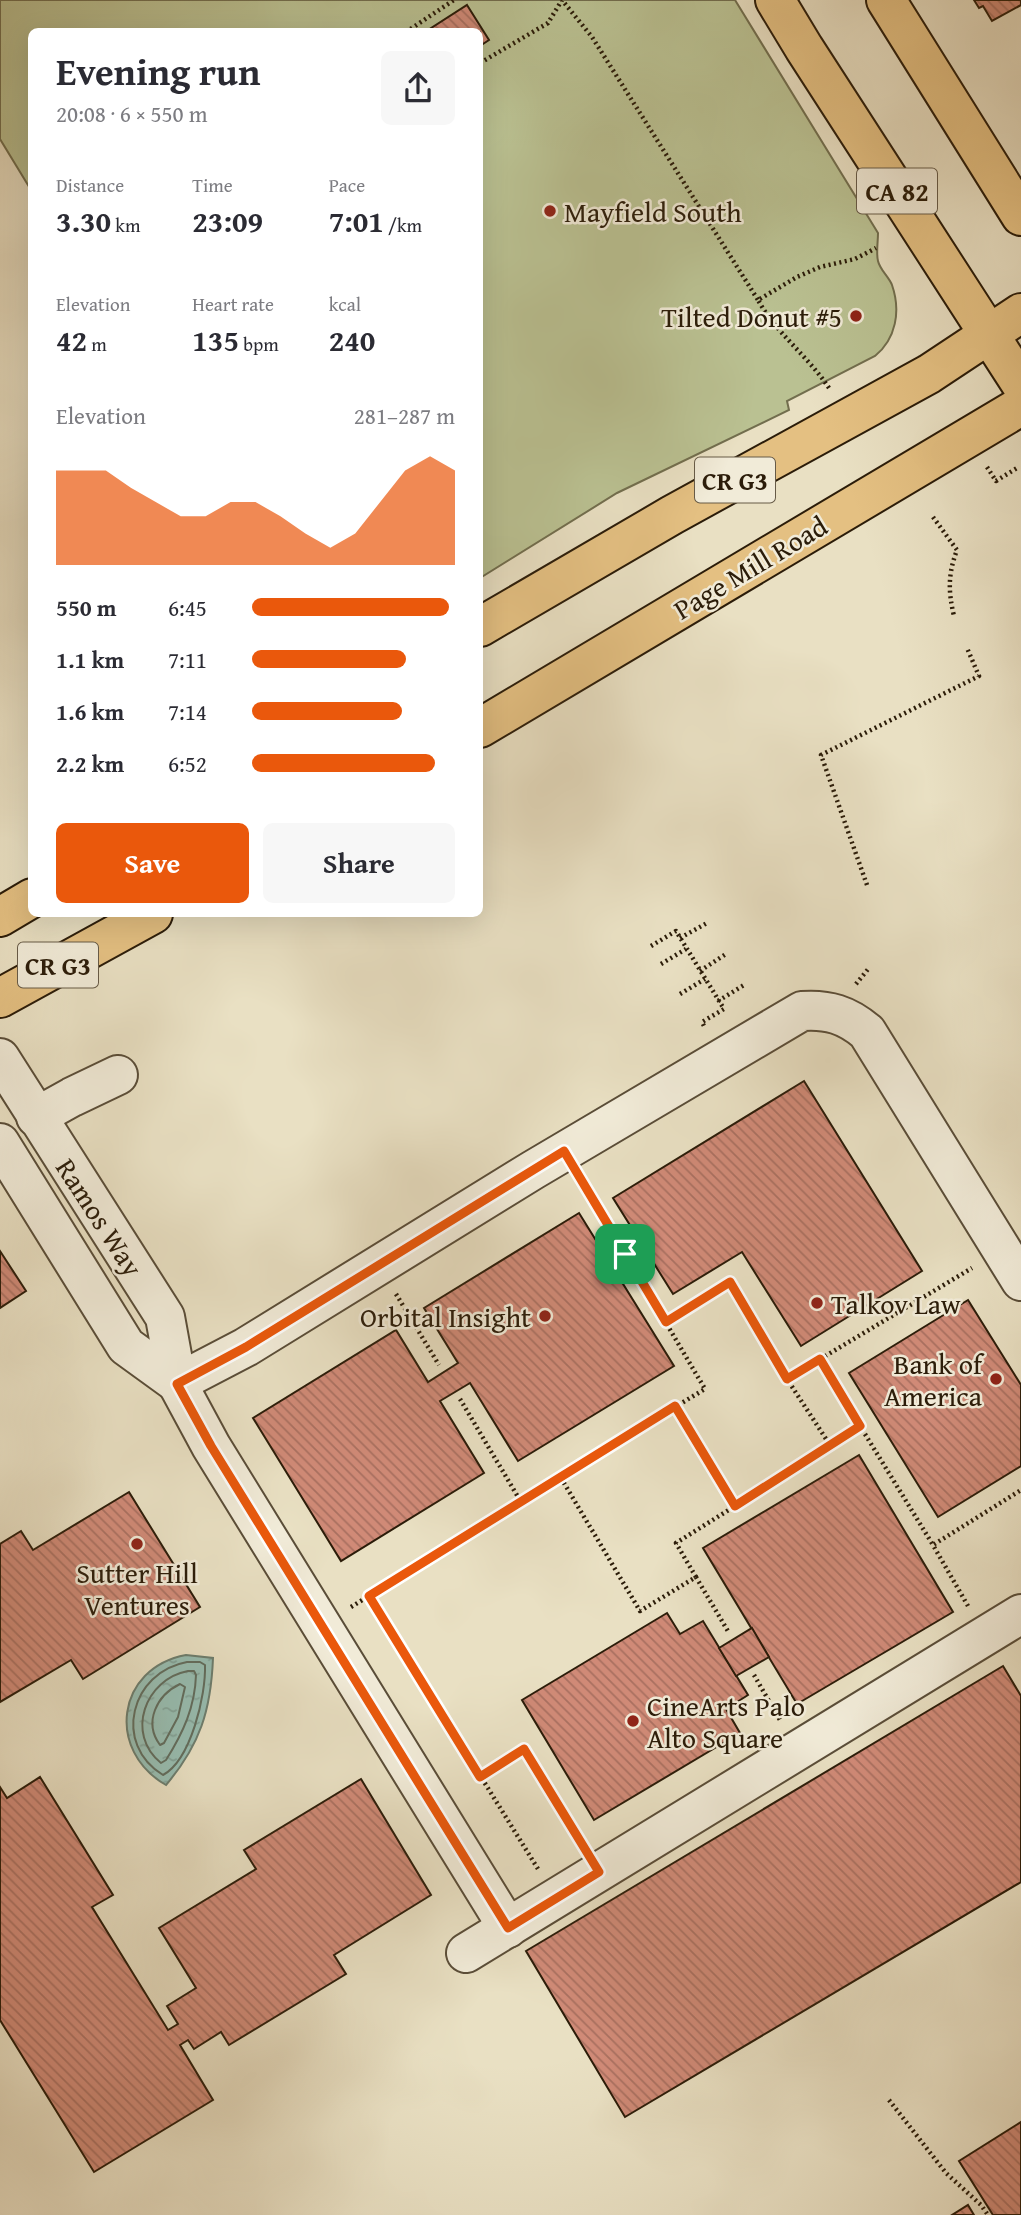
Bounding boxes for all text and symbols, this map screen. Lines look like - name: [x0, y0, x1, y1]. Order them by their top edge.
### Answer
- text: Evening run: [56, 43, 260, 99]
- button: share: [381, 51, 455, 125]
- text: 20:08 · 6 × 550 m: [56, 97, 208, 130]
- road number: CA 82: [857, 168, 937, 214]
- text: Distance: [56, 171, 124, 199]
- text: Time: [192, 171, 233, 199]
- text: Pace: [329, 171, 365, 199]
- place label: Mayfield South: [564, 191, 742, 232]
- text: 3.30: [56, 199, 111, 243]
- text: 23:09: [192, 199, 263, 243]
- text: 7:01: [329, 199, 384, 243]
- marker: Mayfield South: [542, 203, 558, 219]
- text: km: [111, 211, 140, 239]
- text: /km: [384, 211, 422, 239]
- text: Elevation: [56, 290, 130, 318]
- text: Heart rate: [192, 290, 274, 318]
- text: kcal: [329, 290, 361, 318]
- place label: Tilted Donut #5: [661, 296, 842, 337]
- marker: Tilted Donut #5: [848, 308, 864, 324]
- text: 42: [56, 318, 87, 362]
- text: 135: [192, 318, 239, 362]
- text: 240: [329, 318, 375, 362]
- text: m: [87, 330, 107, 358]
- text: bpm: [239, 330, 279, 358]
- text: Elevation: [56, 399, 146, 432]
- text: 281–287 m: [354, 399, 455, 432]
- road number: CR G3: [695, 458, 775, 502]
- street label: Page Mill Road: [665, 505, 835, 629]
- text: 550 m: [56, 591, 117, 624]
- text: 6:45: [168, 591, 207, 624]
- text: 1.1 km: [56, 643, 124, 676]
- text: 7:11: [168, 643, 207, 676]
- text: 1.6 km: [56, 695, 124, 728]
- text: 7:14: [168, 695, 207, 728]
- text: 2.2 km: [56, 747, 124, 780]
- text: 6:52: [168, 747, 207, 780]
- button: Save: [56, 823, 249, 903]
- button: Share: [263, 823, 455, 903]
- road number: CR G3: [18, 942, 98, 988]
- street label: Ramos Way: [46, 1150, 154, 1284]
- pin: [595, 1224, 655, 1284]
- icon: arrive: [606, 1235, 644, 1273]
- place label: Talkov Law: [831, 1283, 961, 1324]
- marker: Talkov Law: [809, 1295, 825, 1311]
- place label: Orbital Insight: [360, 1296, 531, 1337]
- marker: Orbital Insight: [537, 1308, 553, 1324]
- place label: Bank of America: [884, 1343, 985, 1416]
- marker: Bank of America: [988, 1371, 1004, 1387]
- marker: Sutter Hill Ventures: [129, 1536, 145, 1552]
- place label: Sutter Hill Ventures: [76, 1552, 198, 1625]
- place label: CineArts Palo Alto Square: [647, 1685, 805, 1758]
- marker: CineArts Palo Alto Square: [625, 1713, 641, 1729]

